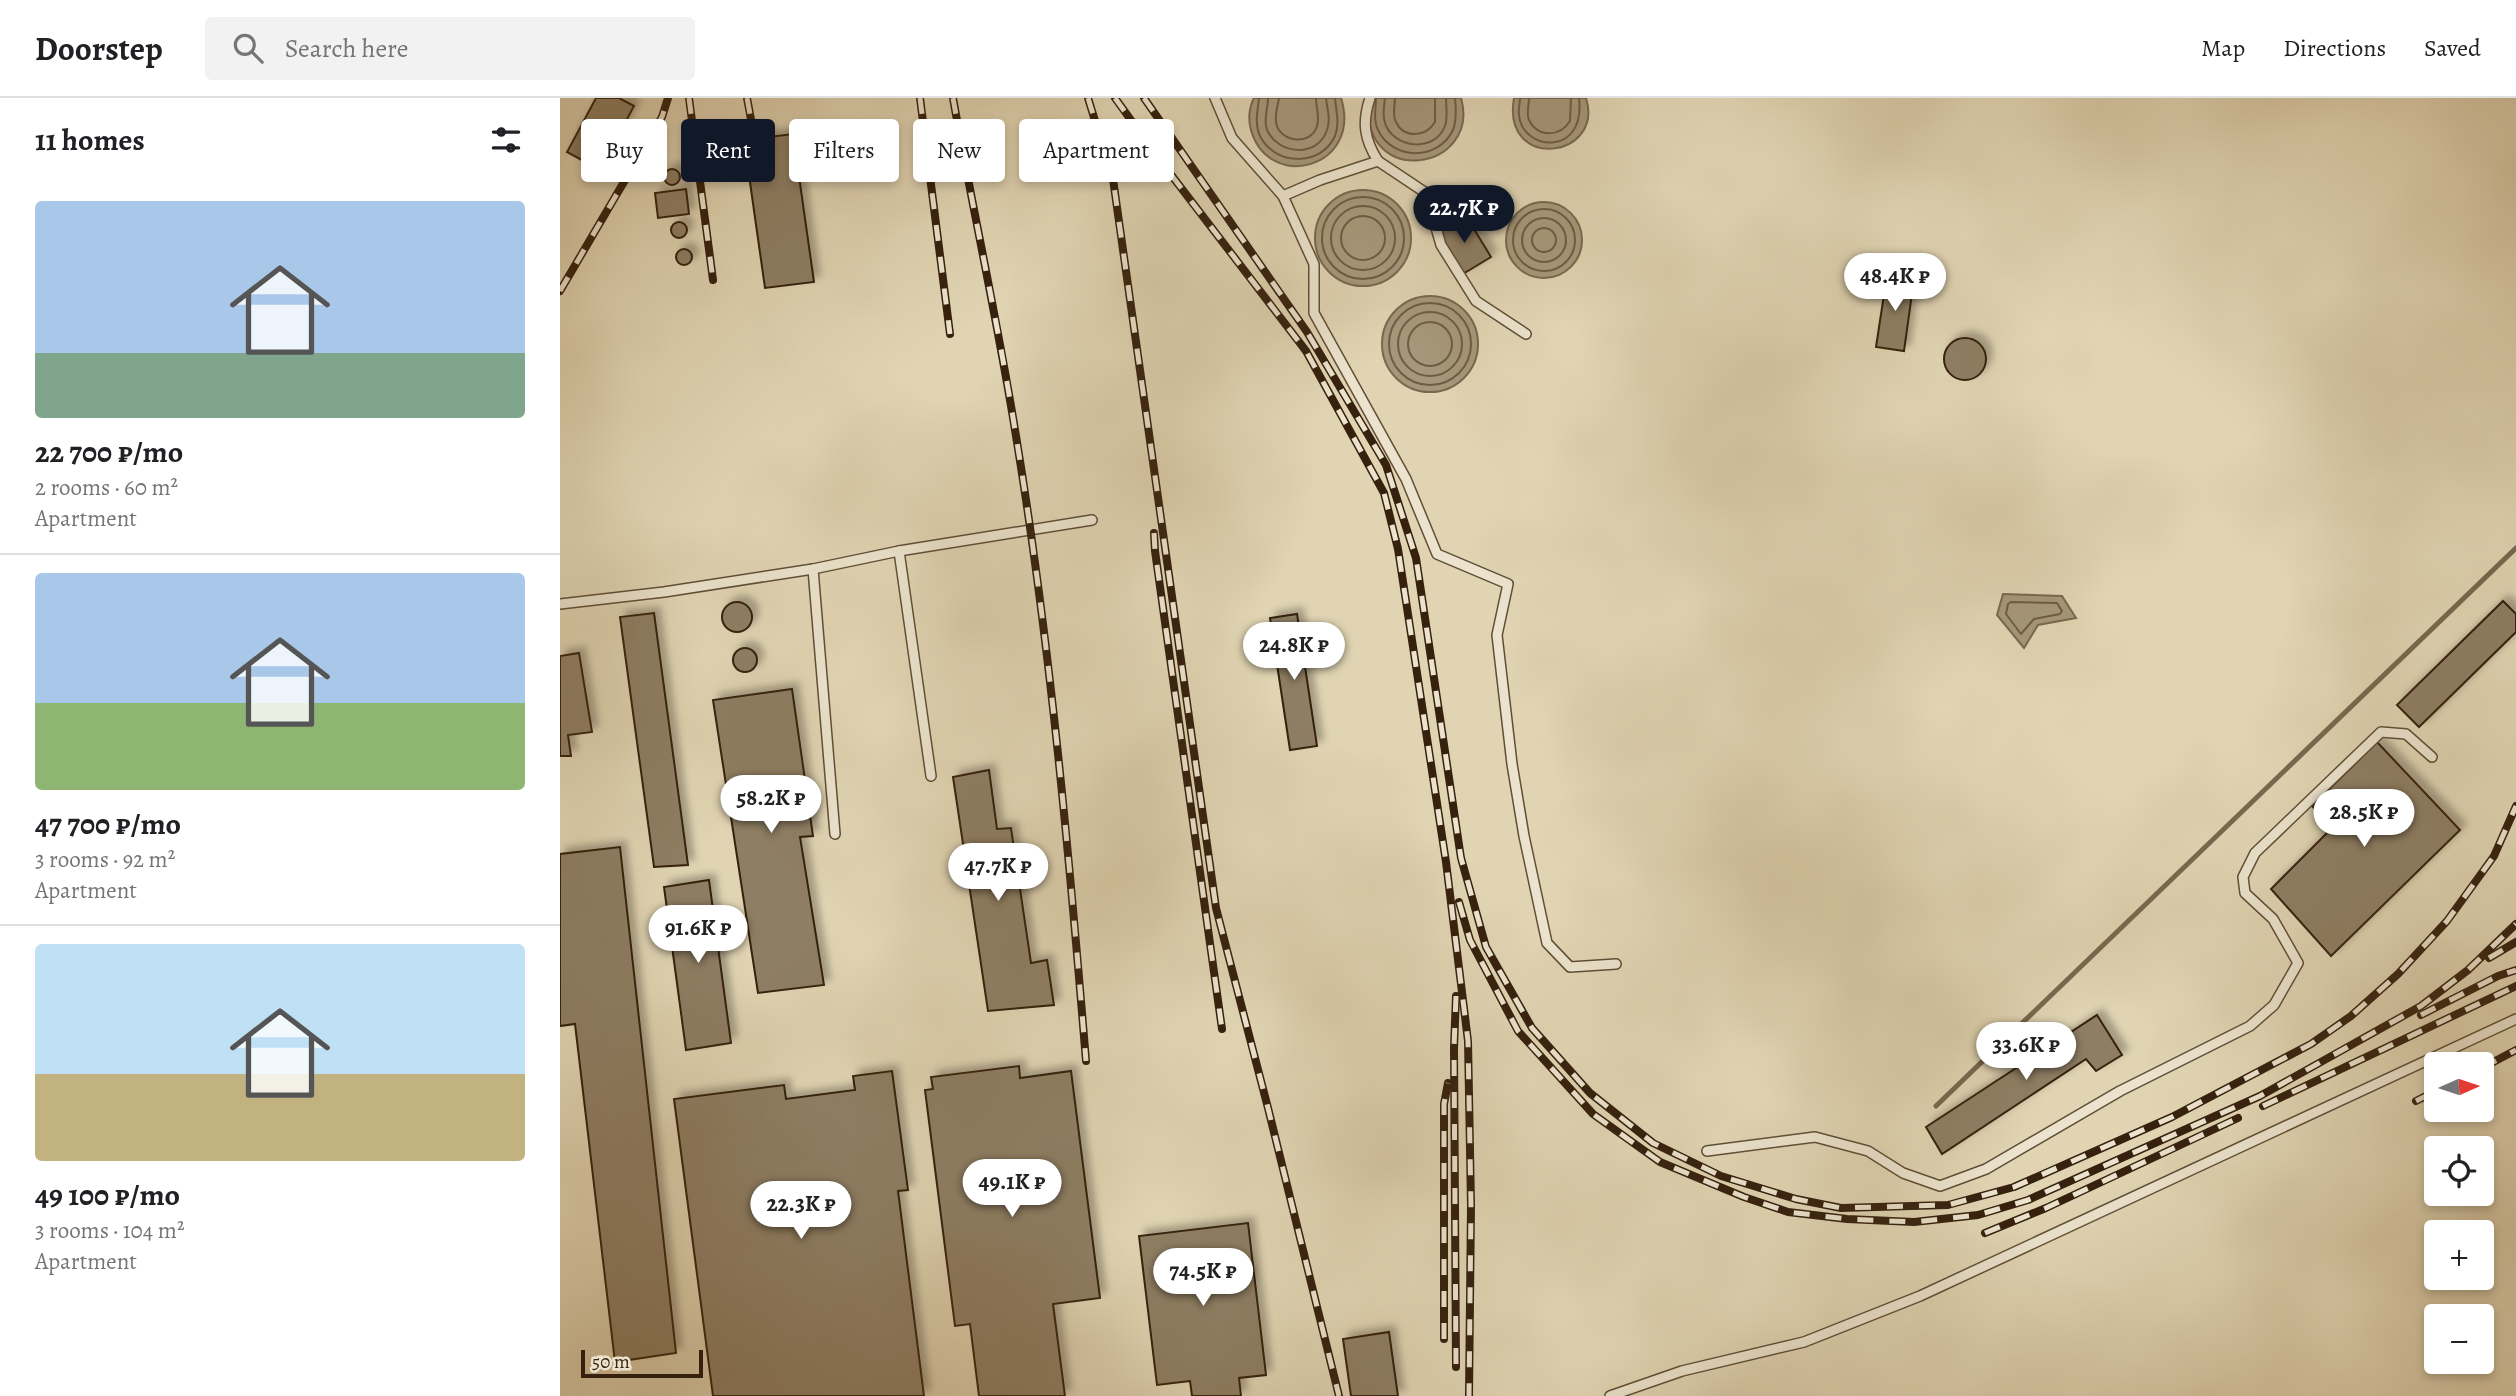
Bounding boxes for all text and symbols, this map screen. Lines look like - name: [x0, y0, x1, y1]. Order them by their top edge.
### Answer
- search box: [205, 17, 695, 80]
- text: Doorstep: [35, 26, 163, 71]
- icon: search: [229, 29, 267, 67]
- text: Search here: [285, 31, 408, 66]
- text: Map: [2201, 32, 2245, 64]
- text: Directions: [2283, 32, 2386, 64]
- text: Saved: [2424, 32, 2481, 64]
- chip: Buy: [581, 119, 667, 182]
- chip: Rent: [681, 119, 775, 182]
- chip: Filters: [789, 119, 899, 182]
- chip: New: [913, 119, 1005, 182]
- chip: Apartment: [1019, 119, 1174, 182]
- text: 11 homes: [35, 120, 145, 160]
- icon: filters: [487, 121, 525, 159]
- pin: 22.7K ₽: [1399, 186, 1529, 245]
- text: 22.7K ₽: [1429, 192, 1499, 223]
- icon: home: [217, 247, 343, 373]
- pin: 48.4K ₽: [1830, 254, 1960, 313]
- text: 48.4K ₽: [1860, 260, 1930, 291]
- text: 22 700 ₽/mo: [35, 432, 183, 472]
- text: 2 rooms · 60 m²: [35, 472, 178, 503]
- text: Apartment: [35, 503, 137, 534]
- icon: home: [217, 619, 343, 745]
- pin: 24.8K ₽: [1229, 622, 1359, 682]
- text: 24.8K ₽: [1259, 629, 1329, 660]
- pin: 58.2K ₽: [706, 776, 836, 835]
- text: 58.2K ₽: [736, 782, 806, 813]
- pin: 28.5K ₽: [2299, 790, 2429, 849]
- text: 28.5K ₽: [2329, 796, 2399, 827]
- text: 47 700 ₽/mo: [35, 804, 181, 844]
- text: 3 rooms · 92 m²: [35, 844, 175, 875]
- pin: 47.7K ₽: [933, 844, 1063, 903]
- text: 47.7K ₽: [964, 850, 1032, 881]
- text: Apartment: [35, 875, 137, 906]
- pin: 91.6K ₽: [633, 906, 763, 965]
- text: 91.6K ₽: [665, 912, 731, 943]
- icon: home: [217, 990, 343, 1116]
- pin: 33.6K ₽: [1961, 1023, 2091, 1082]
- text: 33.6K ₽: [1992, 1029, 2060, 1060]
- north arrow: [2424, 1052, 2494, 1122]
- map controls: [2424, 1052, 2494, 1374]
- button: locate: [2424, 1136, 2494, 1206]
- pin: 49.1K ₽: [947, 1160, 1077, 1219]
- text: 49.1K ₽: [979, 1166, 1045, 1197]
- text: 49 100 ₽/mo: [35, 1175, 180, 1215]
- pin: 22.3K ₽: [736, 1182, 866, 1241]
- text: 22.3K ₽: [766, 1188, 836, 1219]
- text: 3 rooms · 104 m²: [35, 1215, 184, 1246]
- button: +: [2424, 1220, 2494, 1290]
- text: Apartment: [35, 1246, 137, 1277]
- pin: 74.5K ₽: [1138, 1248, 1268, 1308]
- text: 74.5K ₽: [1169, 1255, 1237, 1286]
- button: −: [2424, 1304, 2494, 1374]
- scale bar: [581, 1347, 704, 1379]
- text: 50 m: [592, 1349, 630, 1375]

